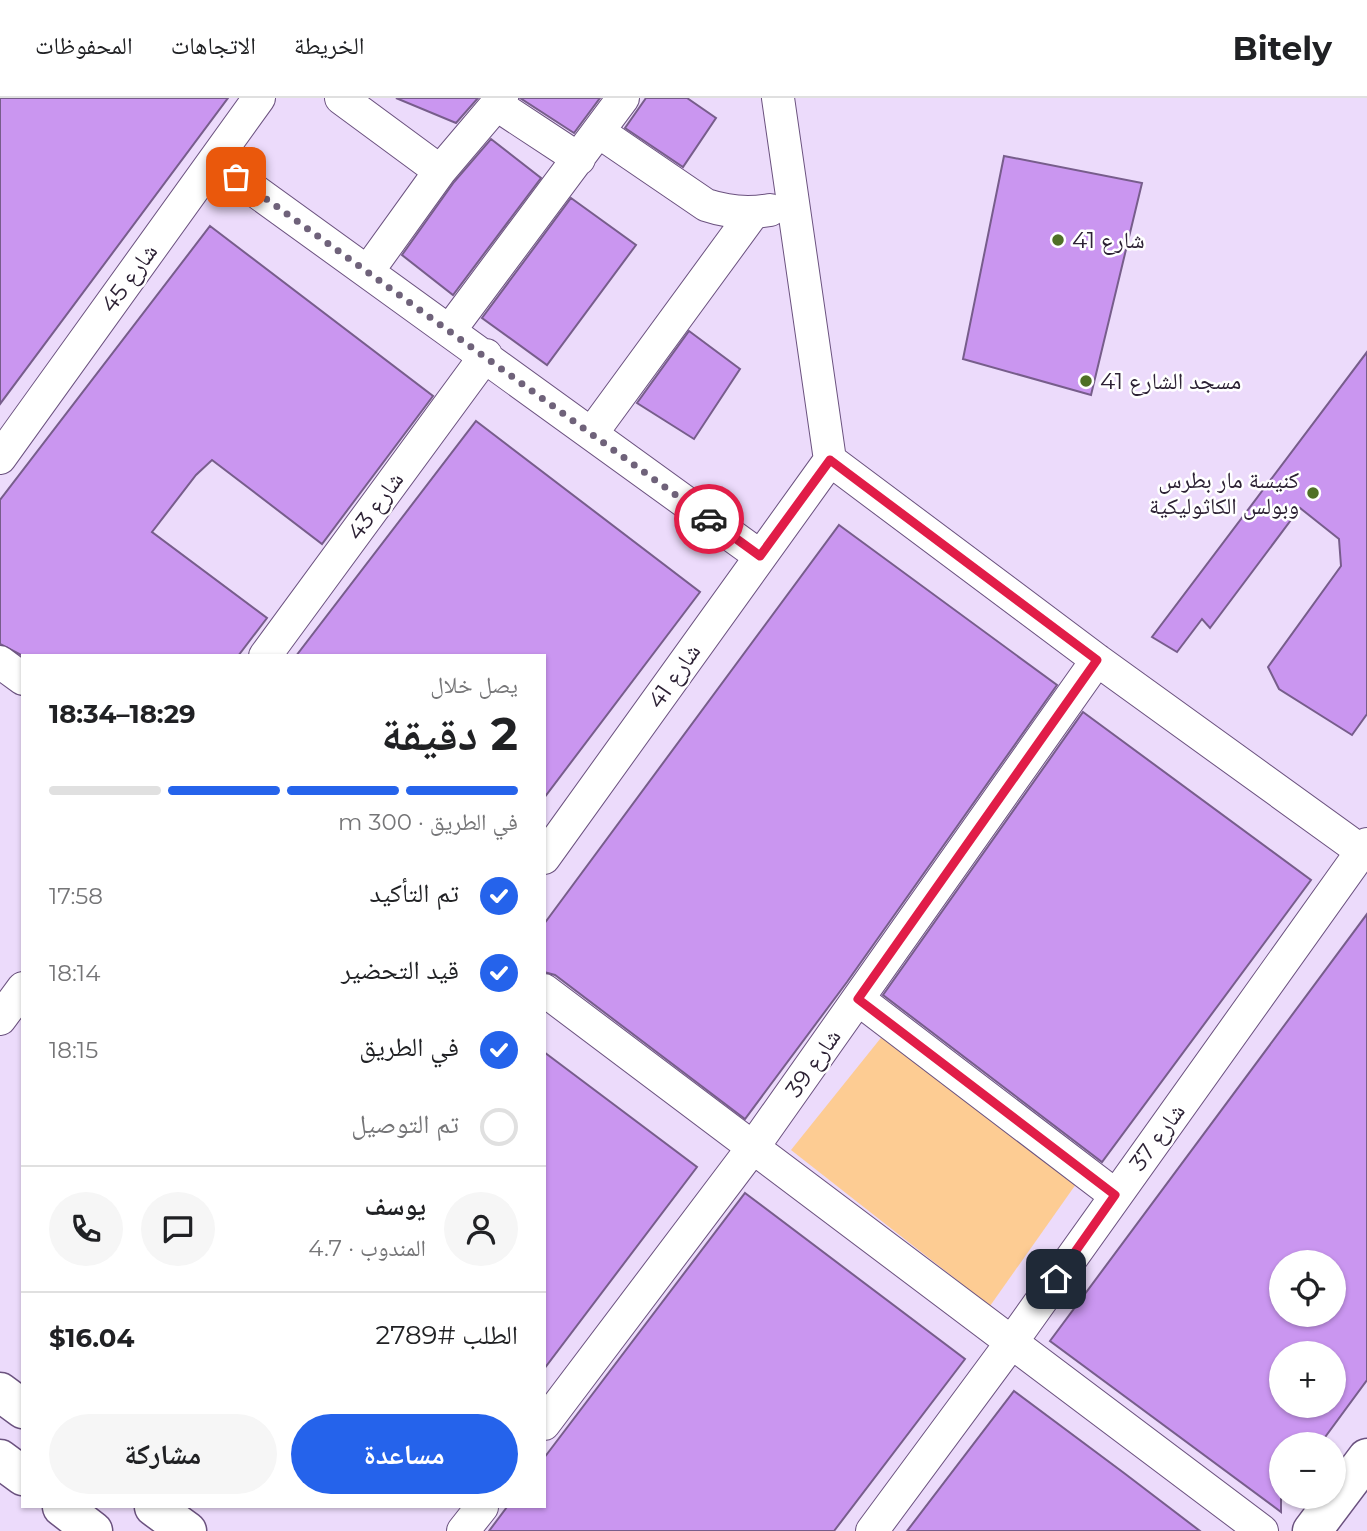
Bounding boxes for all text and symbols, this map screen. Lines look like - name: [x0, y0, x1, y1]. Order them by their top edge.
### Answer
- text: Bitely: [1233, 28, 1332, 68]
- text: المحفوظات: [35, 31, 133, 60]
- text: الاتجاهات: [171, 31, 256, 60]
- text: الخريطة: [294, 31, 365, 60]
- pin: [206, 147, 266, 207]
- icon: bag: [217, 158, 255, 196]
- place label: شارع 41: [1072, 226, 1145, 255]
- marker: شارع 41: [1050, 232, 1066, 248]
- street label: شارع 45: [95, 238, 164, 318]
- place label: مسجد الشارع 41: [1100, 367, 1241, 396]
- marker: مسجد الشارع 41: [1078, 373, 1094, 389]
- street label: شارع 43: [341, 466, 410, 546]
- place label: كنيسة مار بطرس وبولس الكاثوليكية: [1149, 466, 1299, 520]
- courier: [674, 484, 744, 554]
- marker: كنيسة مار بطرس وبولس الكاثوليكية: [1305, 485, 1321, 501]
- icon: car: [690, 500, 728, 538]
- street label: شارع 41: [642, 638, 707, 714]
- text: يصل خلال: [430, 671, 518, 699]
- text: 18:29–18:34: [49, 698, 196, 730]
- text: 2 دقيقة: [381, 705, 518, 762]
- text: في الطريق · 300 m: [338, 808, 518, 836]
- text: تم التأكيد: [369, 877, 459, 909]
- icon: check: [480, 877, 518, 915]
- text: 17:58: [49, 882, 103, 910]
- text: قيد التحضير: [341, 954, 459, 986]
- icon: check: [480, 954, 518, 992]
- text: 18:14: [49, 959, 100, 987]
- street label: شارع 39: [780, 1024, 847, 1103]
- text: في الطريق: [359, 1031, 459, 1063]
- icon: check: [480, 1031, 518, 1069]
- text: 18:15: [49, 1036, 98, 1064]
- street label: شارع 37: [1123, 1098, 1191, 1177]
- text: تم التوصيل: [351, 1108, 459, 1140]
- text: يوسف: [365, 1190, 426, 1222]
- button: phone: [49, 1192, 123, 1266]
- button: chat: [141, 1192, 215, 1266]
- button: person: [444, 1192, 518, 1266]
- text: المندوب · 4.7: [308, 1234, 426, 1262]
- pin: [1026, 1249, 1086, 1309]
- map controls: [1269, 1250, 1346, 1509]
- button: locate: [1269, 1250, 1346, 1327]
- icon: home: [1037, 1260, 1075, 1298]
- text: الطلب #2789: [375, 1319, 518, 1351]
- text: $16.04: [49, 1322, 134, 1354]
- button: +: [1269, 1341, 1346, 1418]
- button: مشاركة: [49, 1414, 277, 1494]
- button: مساعدة: [291, 1414, 518, 1494]
- button: −: [1269, 1432, 1346, 1509]

